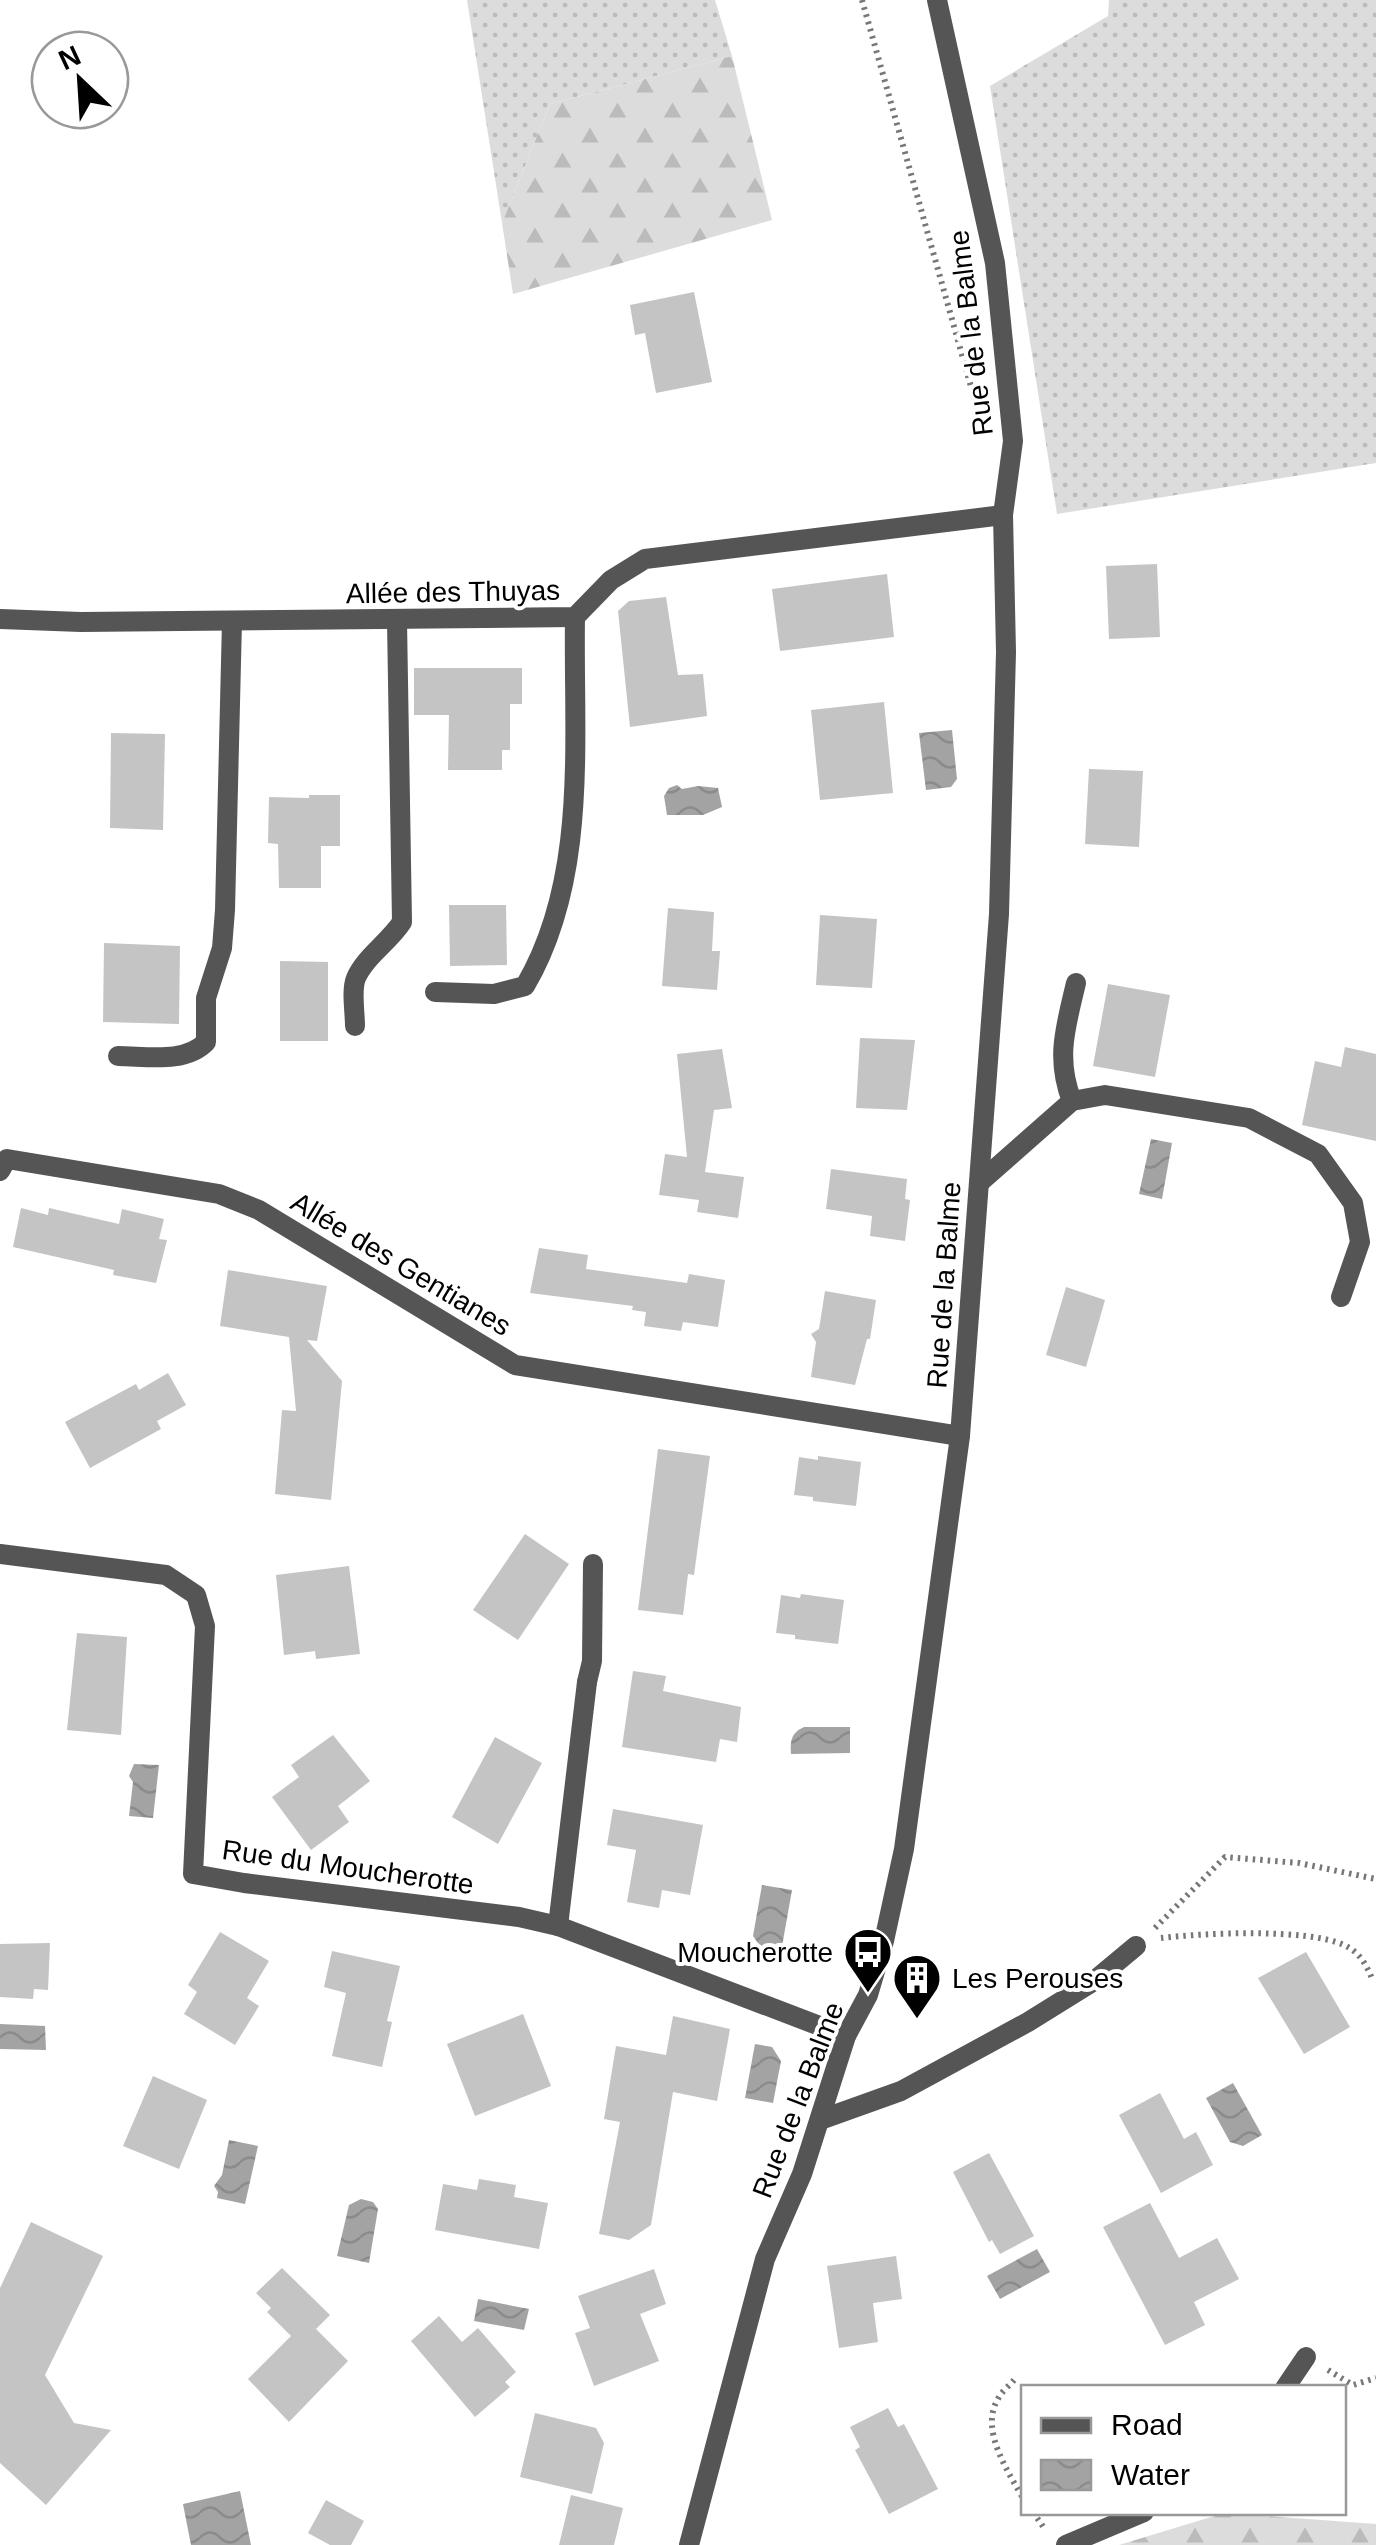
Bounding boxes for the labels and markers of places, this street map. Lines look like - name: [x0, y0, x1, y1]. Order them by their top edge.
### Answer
- bus stop icon: Moucherotte: [842, 1926, 894, 1994]
- place label: Moucherotte: [677, 1937, 833, 1968]
- building icon: Les Perouses: [891, 1952, 943, 2020]
- place label: Les Perouses: [952, 1963, 1123, 1994]

